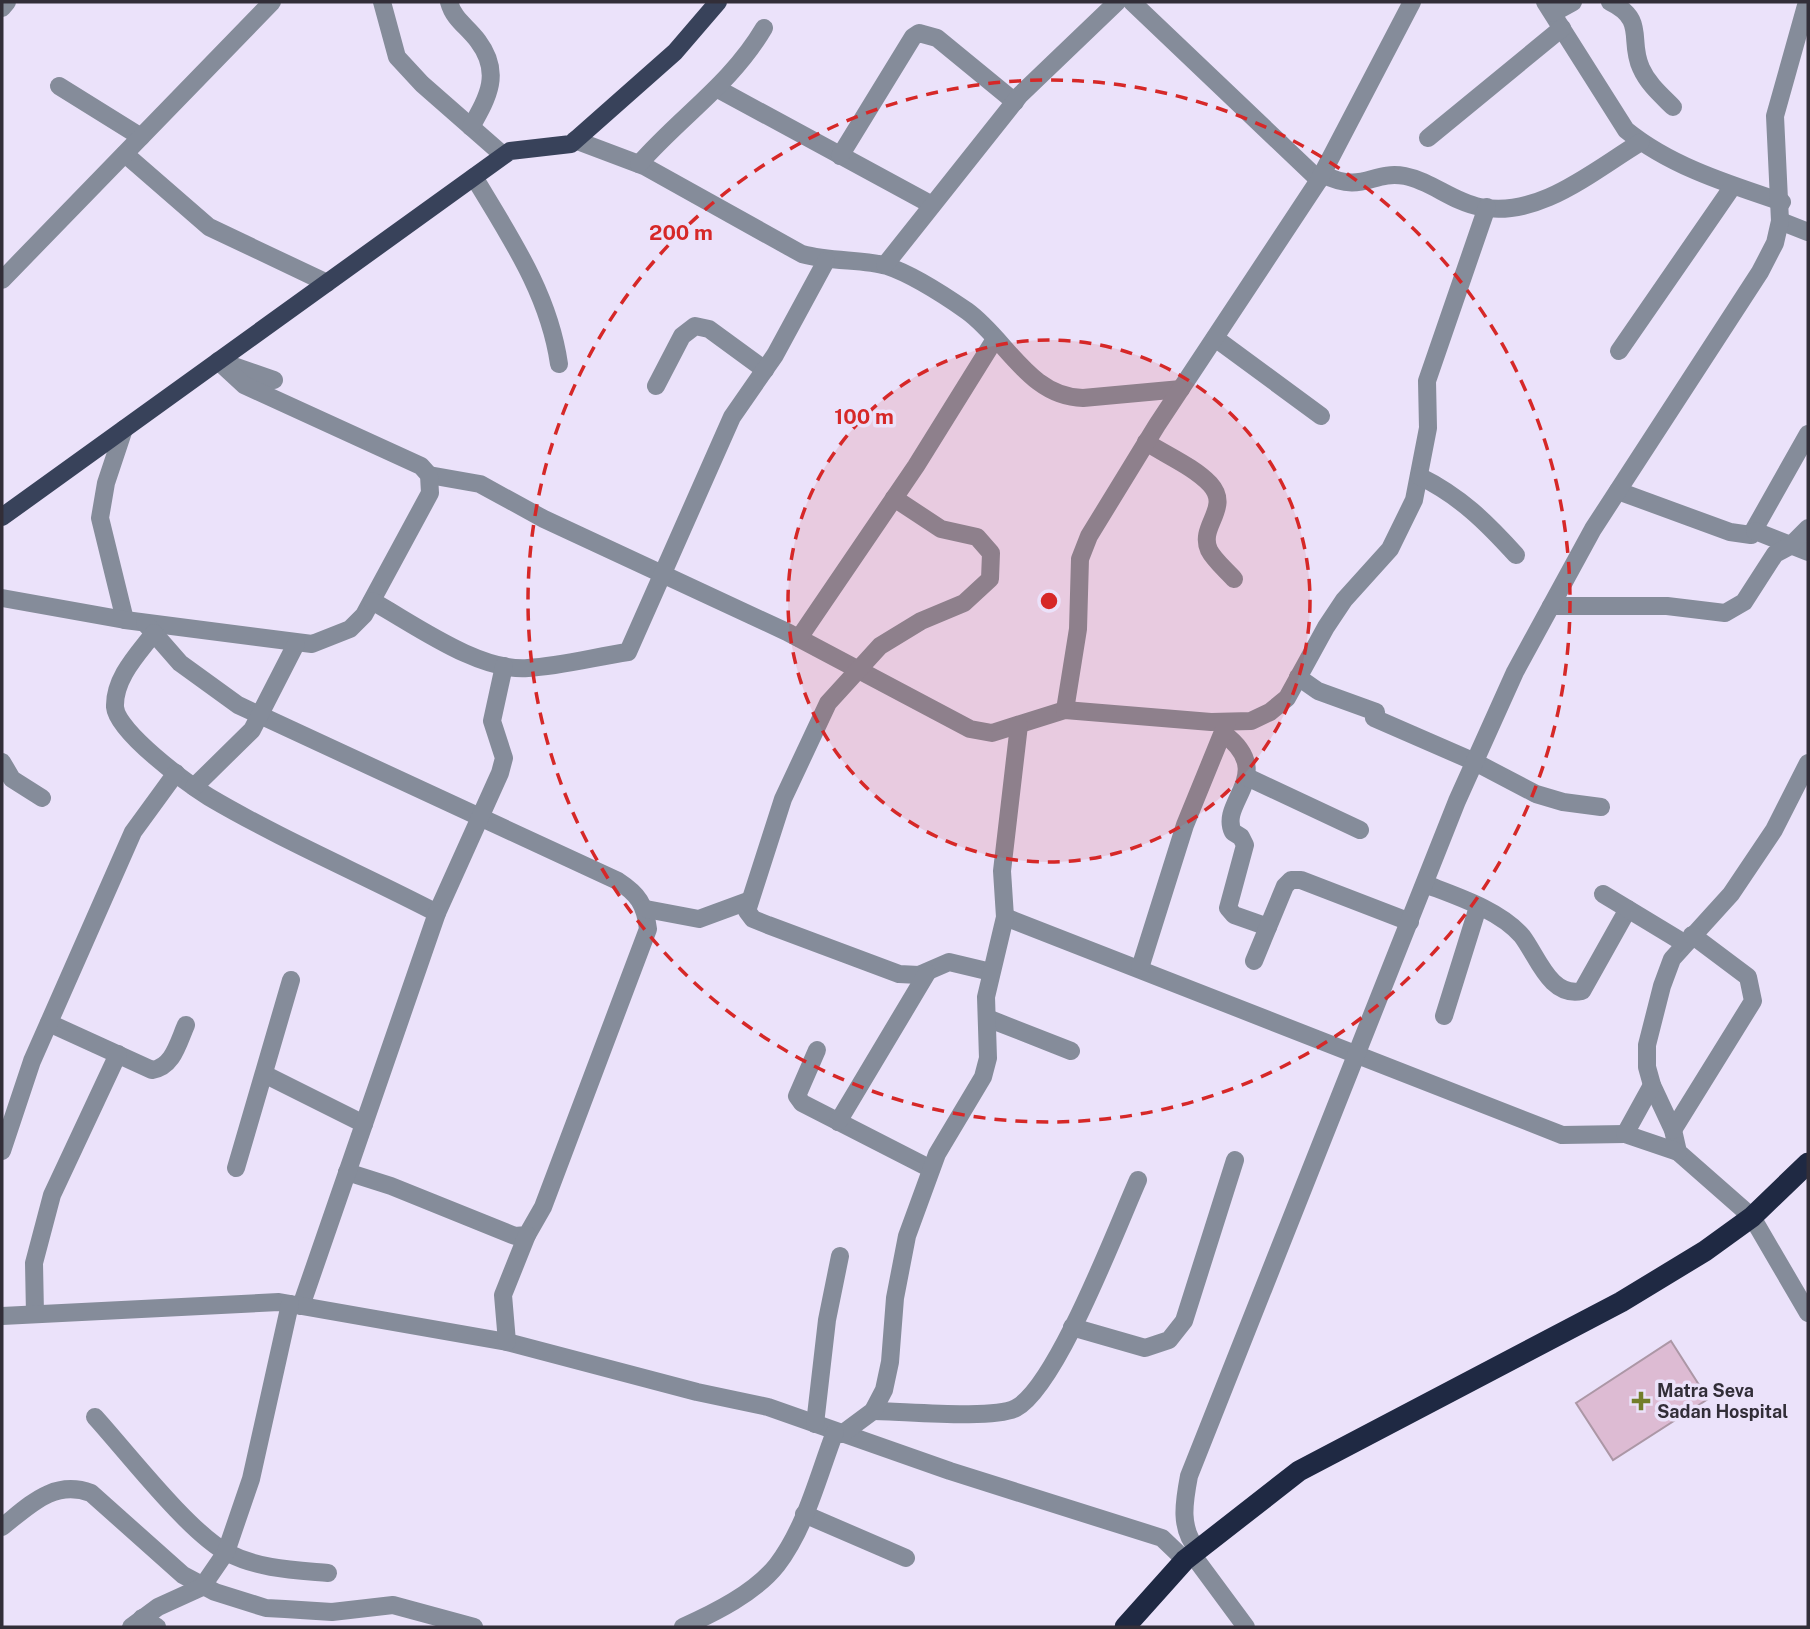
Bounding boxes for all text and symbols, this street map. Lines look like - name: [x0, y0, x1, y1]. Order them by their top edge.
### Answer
- text: 200 m: [649, 220, 713, 245]
- text: 100 m: [834, 404, 894, 429]
- centre of rings: [1037, 589, 1061, 613]
- place label: Matra Seva Sadan Hospital: [1657, 1380, 1788, 1422]
- marker: Matra Seva Sadan Hospital: [1631, 1391, 1651, 1411]

